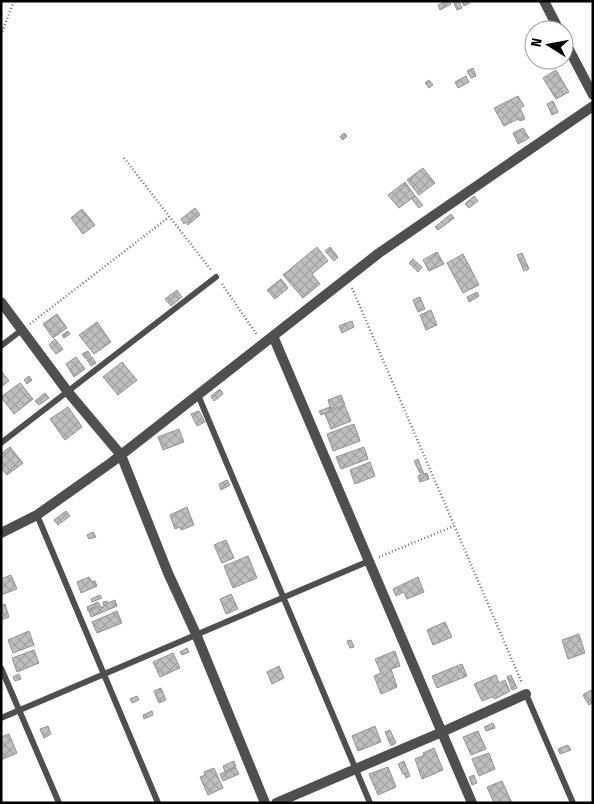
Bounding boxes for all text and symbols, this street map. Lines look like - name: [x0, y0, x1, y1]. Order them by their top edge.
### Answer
- north arrow: [524, 20, 574, 70]
- text: N: [528, 37, 546, 48]

